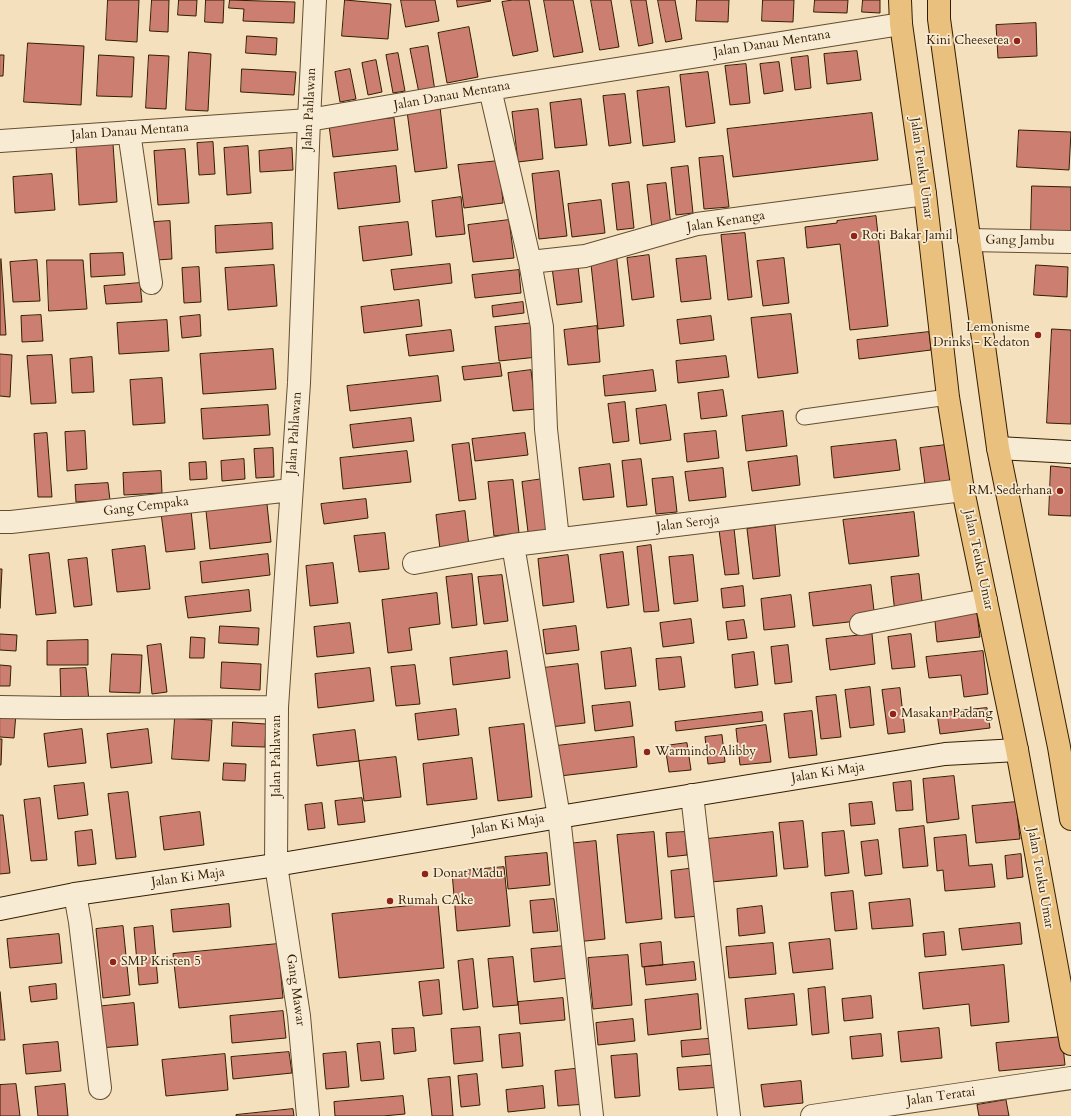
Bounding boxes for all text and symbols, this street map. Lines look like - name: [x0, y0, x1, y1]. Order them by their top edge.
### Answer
- street label: Jalan Danau Mentana: [713, 27, 831, 61]
- place label: Kini Cheesetea: [926, 33, 1009, 49]
- marker: Kini Cheesetea: [1012, 36, 1022, 46]
- street label: Jalan Pahlawan: [300, 67, 320, 151]
- street label: Jalan Danau Mentana: [393, 78, 511, 114]
- street label: Jalan Teuku Umar: [906, 116, 936, 220]
- street label: Jalan Danau Mentana: [71, 120, 189, 144]
- street label: Jalan Kenanga: [686, 208, 766, 236]
- place label: Roti Bakar Jamil: [862, 228, 953, 244]
- marker: Roti Bakar Jamil: [849, 231, 859, 241]
- street label: Gang Jambu: [985, 233, 1055, 249]
- place label: Lemonisme Drinks - Kedaton: [933, 320, 1030, 351]
- marker: Lemonisme Drinks - Kedaton: [1033, 330, 1043, 340]
- street label: Jalan Pahlawan: [284, 391, 306, 475]
- place label: RM. Sederhana: [968, 483, 1052, 499]
- marker: RM. Sederhana: [1055, 486, 1065, 496]
- street label: Gang Cempaka: [102, 494, 190, 520]
- street label: Jalan Teuku Umar: [960, 509, 996, 611]
- street label: Jalan Seroja: [656, 512, 720, 536]
- place label: Masakan Padang: [901, 706, 993, 722]
- marker: Masakan Padang: [888, 709, 898, 719]
- street label: Jalan Pahlawan: [269, 715, 285, 797]
- place label: Warmindo Alibby: [655, 744, 756, 760]
- marker: Warmindo Alibby: [642, 747, 652, 757]
- street label: Jalan Ki Maja: [790, 760, 866, 786]
- street label: Jalan Ki Maja: [470, 811, 546, 839]
- street label: Jalan Teuku Umar: [1023, 826, 1057, 930]
- street label: Jalan Ki Maja: [150, 865, 226, 891]
- place label: Donat Madu: [433, 866, 503, 882]
- marker: Donat Madu: [420, 869, 430, 879]
- place label: Rumah CAke: [398, 893, 473, 909]
- marker: Rumah CAke: [385, 896, 395, 906]
- street label: Gang Mawar: [282, 953, 308, 1027]
- place label: SMP Kristen 5: [121, 954, 201, 970]
- marker: SMP Kristen 5: [108, 957, 118, 967]
- street label: Jalan Teratai: [906, 1084, 976, 1110]

